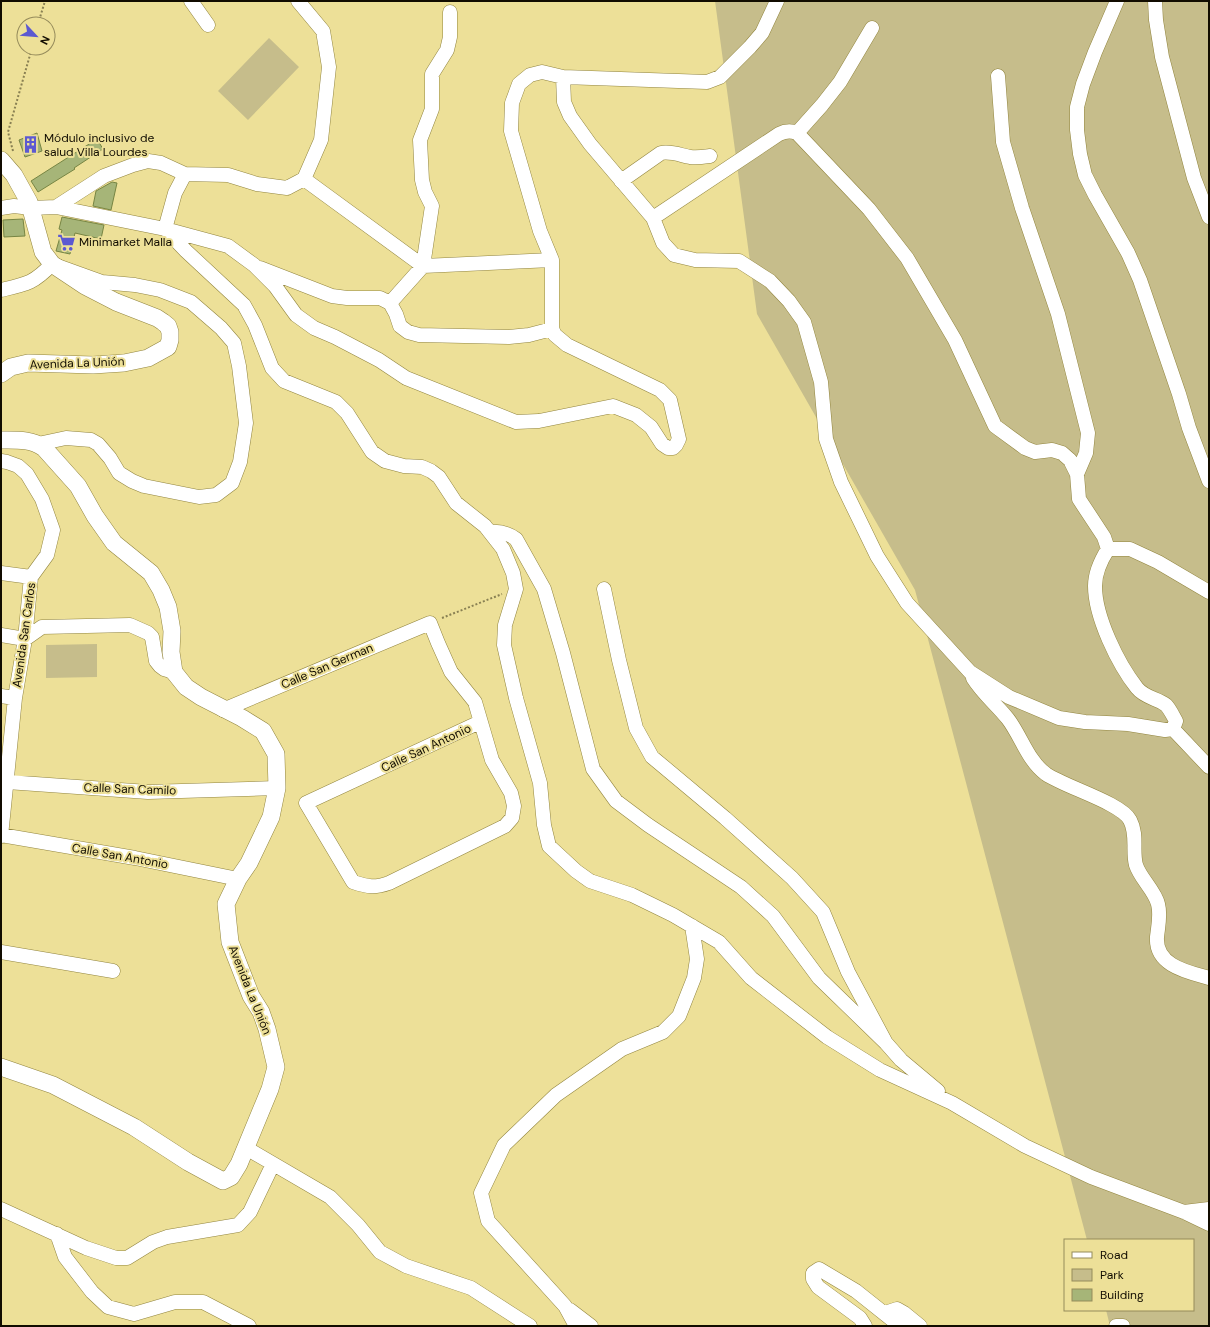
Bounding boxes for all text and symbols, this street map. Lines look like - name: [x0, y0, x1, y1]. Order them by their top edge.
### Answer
- north arrow: [16, 16, 56, 56]
- text: N: [37, 34, 53, 47]
- place label: Módulo inclusivo de salud Villa Lourdes: [44, 130, 155, 160]
- building icon: Módulo inclusivo de salud Villa Lourdes: [21, 135, 41, 155]
- supermarket icon: Minimarket Malla: [56, 232, 76, 252]
- place label: Minimarket Malla: [79, 234, 172, 250]
- street label: Avenida La Unión: [29, 353, 125, 373]
- street label: Avenida San Carlos: [9, 581, 39, 689]
- street label: Calle San German: [279, 639, 376, 693]
- street label: Calle San Antonio: [378, 720, 474, 776]
- street label: Calle San Camilo: [83, 779, 177, 799]
- street label: Calle San Antonio: [71, 840, 169, 872]
- street label: Avenida La Unión: [225, 943, 275, 1037]
- legend: [1064, 1239, 1194, 1311]
- text: Road: [1100, 1247, 1128, 1263]
- text: Park: [1100, 1267, 1124, 1283]
- text: Building: [1100, 1287, 1144, 1303]

